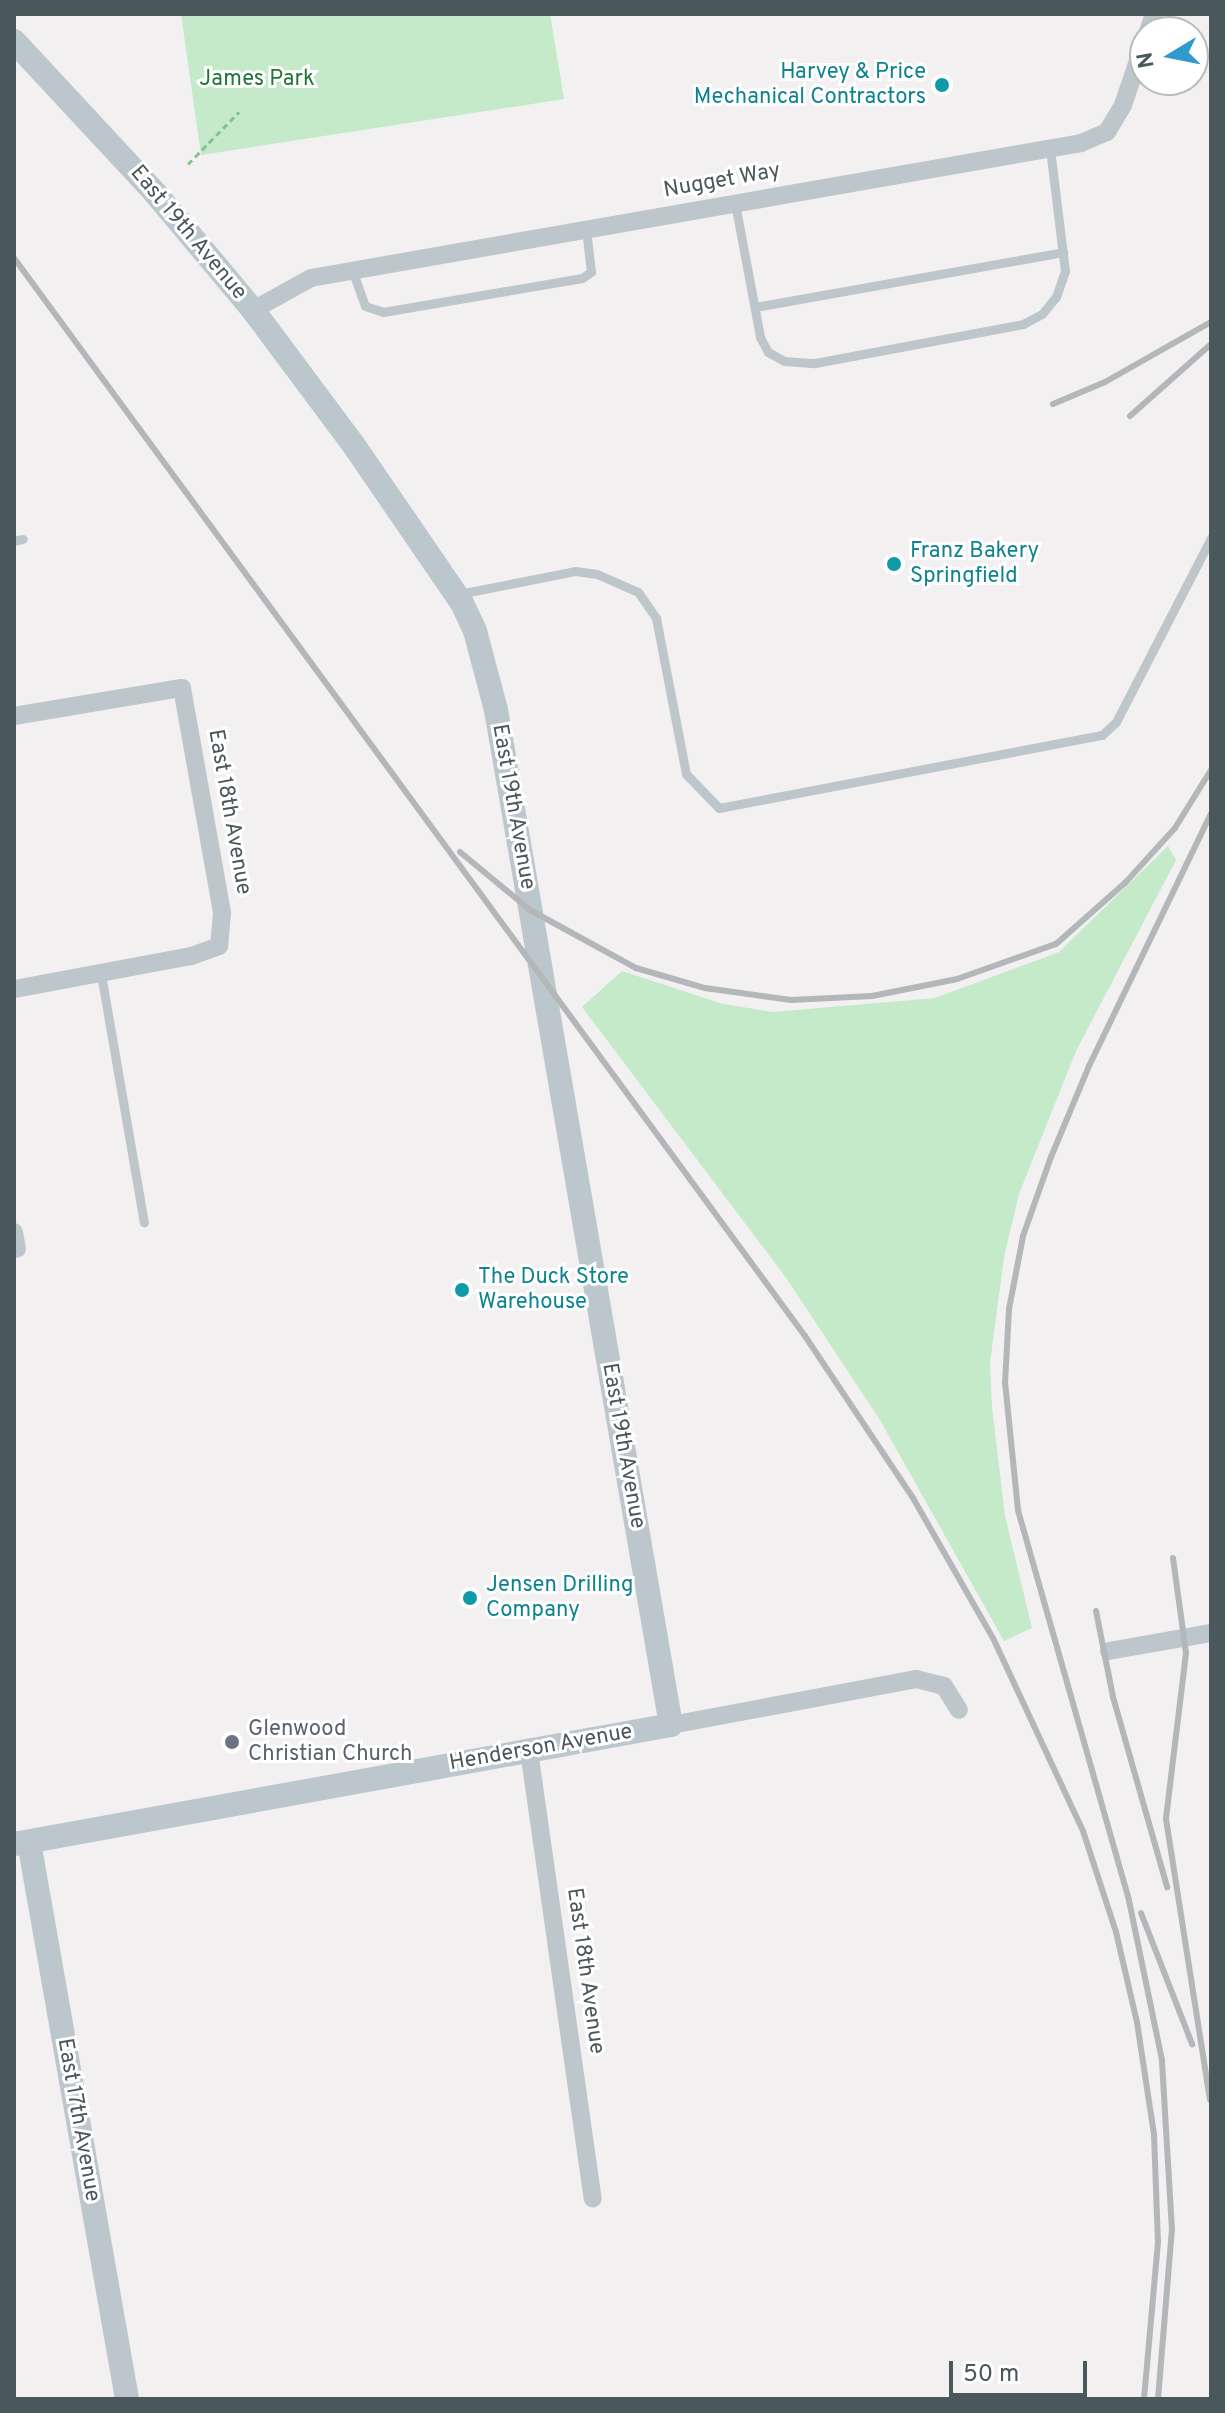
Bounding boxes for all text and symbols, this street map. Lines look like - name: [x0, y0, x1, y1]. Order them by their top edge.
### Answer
- north arrow: [1129, 16, 1209, 96]
- text: N: [1132, 50, 1162, 70]
- place label: Harvey & Price Mechanical Contractors: [694, 59, 926, 110]
- park label: James Park: [199, 67, 315, 93]
- marker: Harvey & Price Mechanical Contractors: [933, 76, 951, 94]
- street label: Nugget Way: [661, 158, 783, 204]
- street label: East 19th Avenue: [124, 160, 252, 306]
- place label: Franz Bakery Springfield: [910, 538, 1039, 590]
- marker: Franz Bakery Springfield: [885, 555, 903, 573]
- street label: East 19th Avenue: [485, 722, 541, 892]
- street label: East 18th Avenue: [201, 727, 257, 897]
- place label: The Duck Store Warehouse: [478, 1264, 629, 1316]
- marker: The Duck Store Warehouse: [453, 1281, 471, 1299]
- street label: East 19th Avenue: [595, 1361, 651, 1531]
- place label: Jensen Drilling Company: [486, 1572, 634, 1624]
- marker: Jensen Drilling Company: [461, 1589, 479, 1607]
- place label: Glenwood Christian Church: [248, 1716, 412, 1768]
- street label: Henderson Avenue: [447, 1719, 635, 1777]
- marker: Glenwood Christian Church: [223, 1733, 241, 1751]
- street label: East 18th Avenue: [560, 1886, 610, 2056]
- street label: East 17th Avenue: [51, 2036, 105, 2204]
- scale bar: [953, 2345, 1091, 2395]
- text: 50 m: [963, 2360, 1019, 2390]

